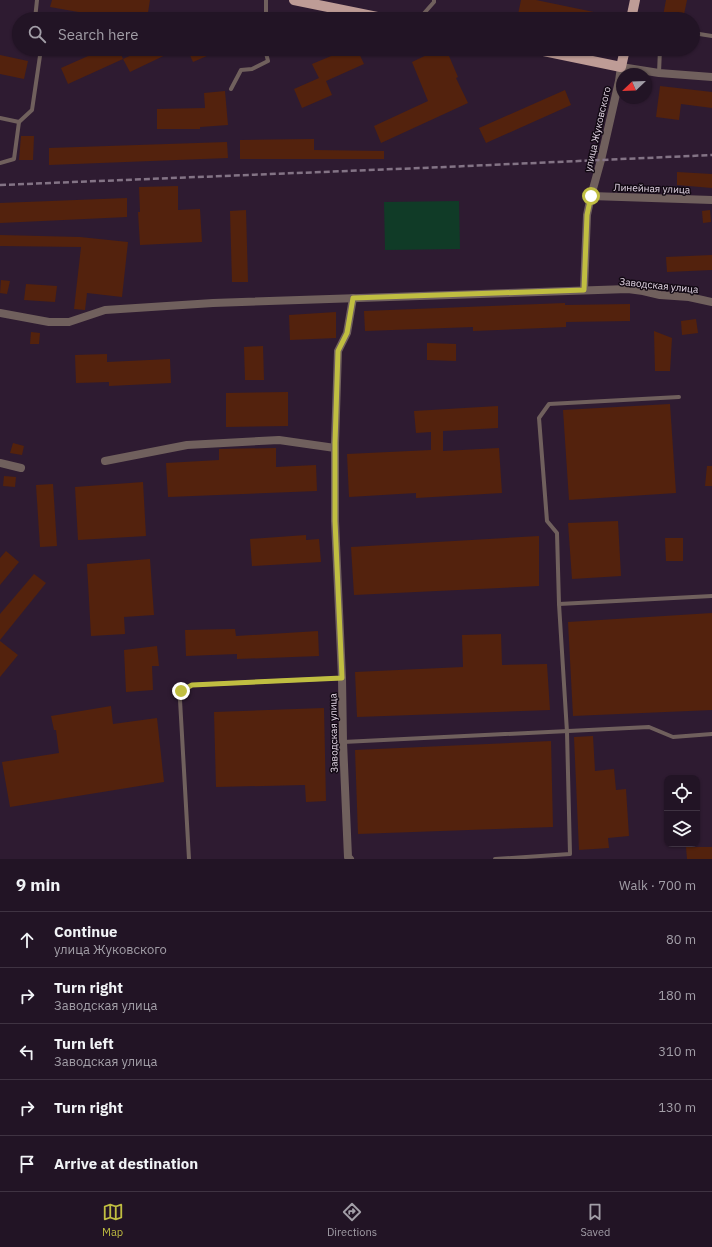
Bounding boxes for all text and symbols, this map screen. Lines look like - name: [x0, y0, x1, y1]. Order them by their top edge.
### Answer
- search box: [12, 12, 700, 56]
- icon: search: [26, 23, 48, 45]
- text: Search here: [58, 25, 138, 44]
- north arrow: [616, 68, 652, 104]
- street label: улица Жуковского: [581, 85, 614, 173]
- street label: Линейная улица: [613, 181, 691, 196]
- route start: [582, 187, 600, 205]
- street label: Заводская улица: [619, 275, 700, 296]
- route end: [172, 682, 190, 700]
- street label: Заводская улица: [326, 692, 341, 773]
- map controls: [664, 775, 700, 847]
- button: locate: [664, 775, 700, 811]
- button: layers: [664, 811, 700, 847]
- text: 9 min: [16, 874, 60, 896]
- text: Walk · 700 m: [619, 877, 696, 894]
- text: Continue: [54, 922, 118, 941]
- icon: ahead: [16, 929, 38, 951]
- text: 80 m: [666, 931, 696, 948]
- text: улица Жуковского: [54, 941, 167, 958]
- text: Turn right: [54, 978, 123, 997]
- icon: right: [16, 985, 38, 1007]
- text: 180 m: [658, 987, 696, 1004]
- text: Заводская улица: [54, 997, 157, 1014]
- text: Turn left: [54, 1034, 114, 1053]
- icon: left: [16, 1041, 38, 1063]
- text: 310 m: [658, 1043, 696, 1060]
- text: Заводская улица: [54, 1053, 157, 1070]
- icon: right: [16, 1097, 38, 1119]
- text: Turn right: [54, 1098, 123, 1117]
- text: 130 m: [658, 1099, 696, 1116]
- icon: arrive: [16, 1153, 38, 1175]
- text: Arrive at destination: [54, 1154, 198, 1173]
- tab: Map: [102, 1201, 124, 1239]
- tab: Directions: [327, 1201, 377, 1239]
- tab: Saved: [580, 1201, 610, 1239]

